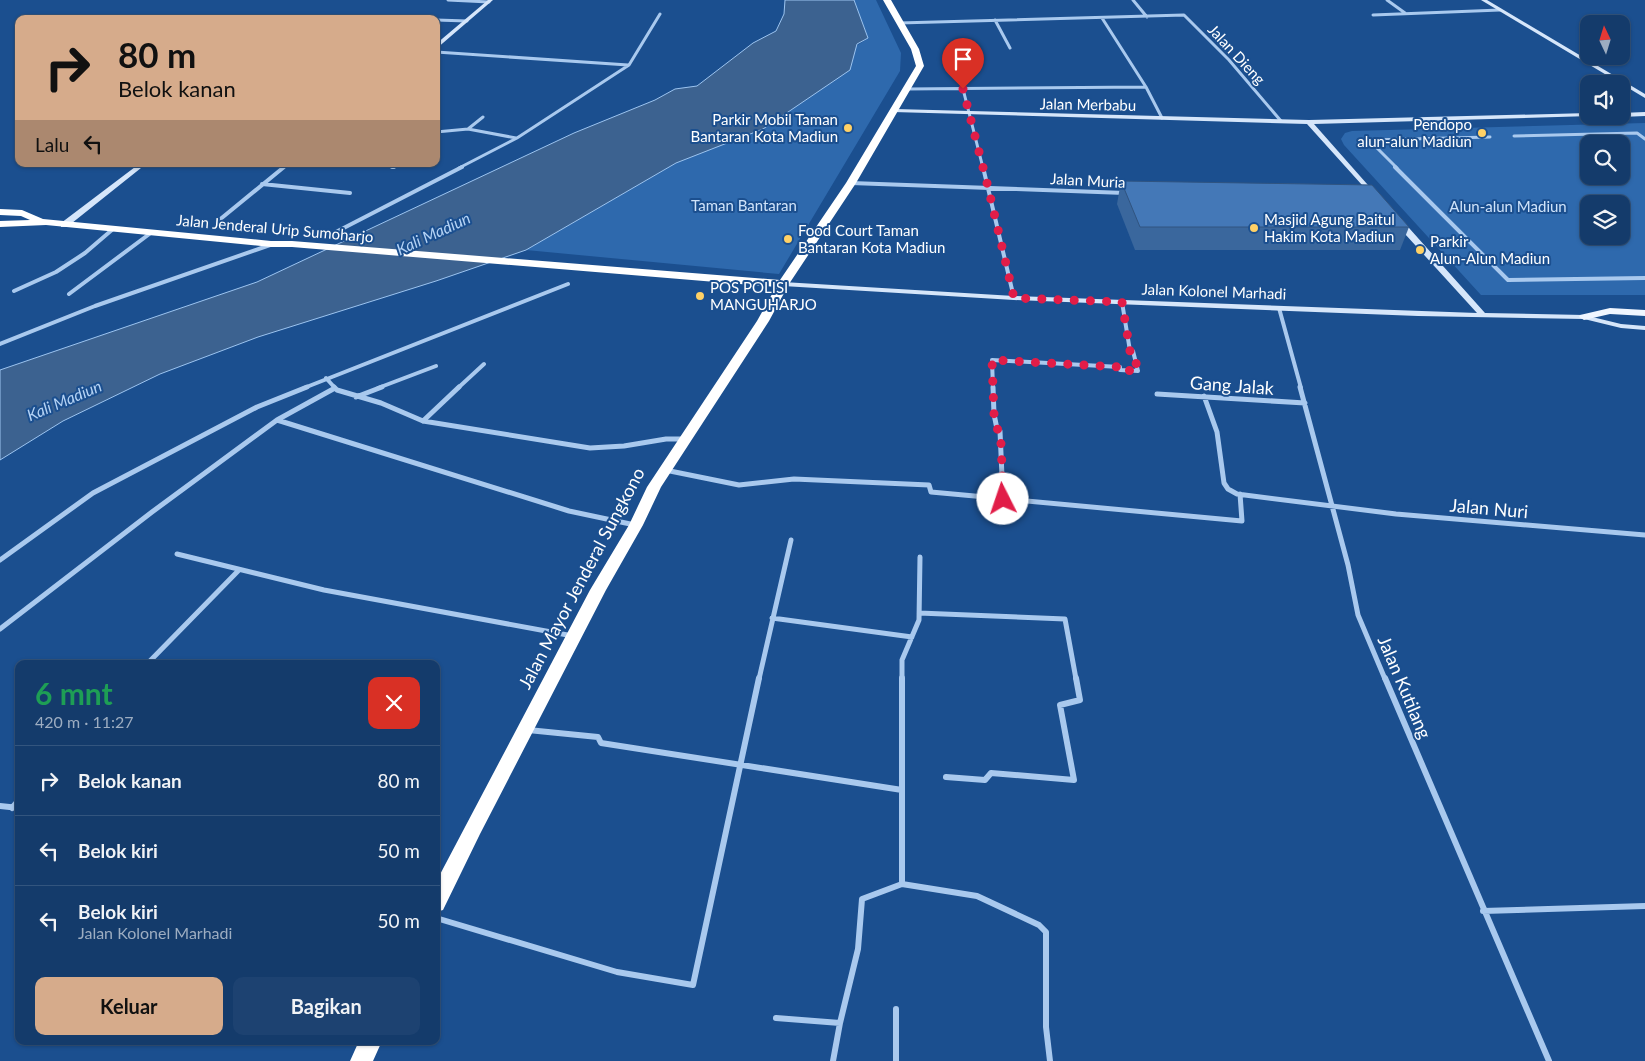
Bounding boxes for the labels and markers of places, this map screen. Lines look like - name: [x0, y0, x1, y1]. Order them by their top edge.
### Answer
- pin: [942, 38, 984, 89]
- place label: Parkir Mobil Taman Bantaran Kota Madiun: [691, 110, 838, 145]
- place label: Pendopo alun-alun Madiun: [1357, 115, 1472, 150]
- marker: Parkir Mobil Taman Bantaran Kota Madiun: [842, 122, 854, 134]
- marker: Pendopo alun-alun Madiun: [1476, 127, 1488, 139]
- place label: Masjid Agung Baitul Hakim Kota Madiun: [1264, 210, 1395, 245]
- place label: Food Court Taman Bantaran Kota Madiun: [798, 221, 945, 256]
- marker: Masjid Agung Baitul Hakim Kota Madiun: [1248, 222, 1260, 234]
- place label: Parkir Alun-Alun Madiun: [1430, 232, 1550, 267]
- marker: Food Court Taman Bantaran Kota Madiun: [782, 233, 794, 245]
- marker: Parkir Alun-Alun Madiun: [1414, 244, 1426, 256]
- place label: POS POLISI MANGUHARJO: [710, 278, 817, 313]
- marker: POS POLISI MANGUHARJO: [694, 290, 706, 302]

